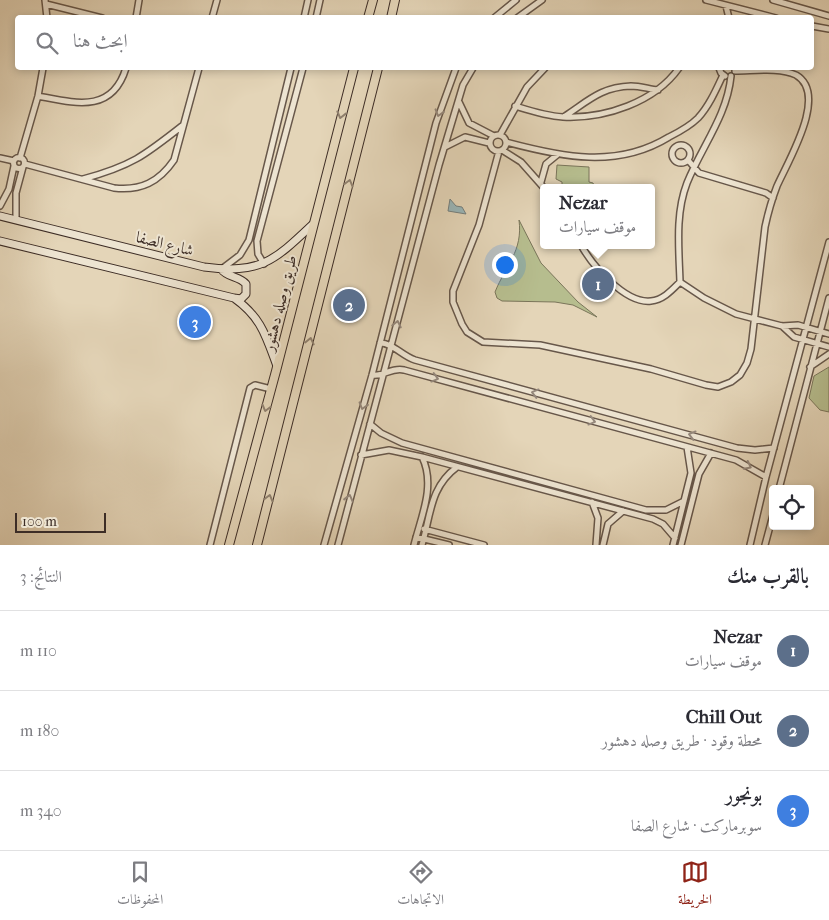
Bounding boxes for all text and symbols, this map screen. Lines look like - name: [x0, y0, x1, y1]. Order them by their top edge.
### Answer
- search box: [15, 15, 814, 70]
- icon: search: [33, 29, 61, 57]
- text: ابحث هنا: [73, 30, 128, 52]
- one-way arrow: [435, 108, 445, 117]
- one-way arrow: [336, 110, 347, 119]
- one-way arrow: [343, 179, 353, 187]
- popup: [540, 184, 655, 249]
- text: Nezar: [559, 192, 608, 214]
- text: موقف سيارات: [559, 217, 636, 236]
- street label: شارع الصفا: [133, 227, 196, 264]
- your location: [492, 252, 518, 278]
- street label: طريق وصله دهشور: [258, 253, 302, 355]
- pin: 1: [582, 265, 614, 303]
- pin: 2: [333, 286, 365, 324]
- pin: 3: [179, 303, 211, 341]
- one-way arrow: [391, 320, 401, 328]
- one-way arrow: [304, 336, 315, 345]
- one-way arrow: [431, 372, 440, 383]
- one-way arrow: [531, 388, 540, 399]
- one-way arrow: [358, 401, 368, 409]
- one-way arrow: [261, 403, 271, 411]
- one-way arrow: [587, 415, 596, 425]
- one-way arrow: [688, 431, 697, 441]
- one-way arrow: [743, 460, 752, 470]
- map controls: [769, 485, 814, 530]
- button: locate: [769, 485, 814, 530]
- one-way arrow: [263, 493, 274, 502]
- one-way arrow: [343, 493, 354, 502]
- scale bar: [15, 510, 106, 533]
- text: 100 m: [22, 513, 57, 530]
- text: بالقرب منك: [727, 564, 809, 588]
- text: النتائج: 3: [20, 567, 62, 586]
- text: Nezar: [713, 626, 762, 648]
- text: 110 m: [20, 641, 57, 660]
- text: 1: [790, 641, 796, 660]
- text: موقف سيارات: [685, 651, 762, 670]
- text: Chill Out: [686, 706, 762, 728]
- text: 180 m: [20, 721, 59, 740]
- text: 2: [789, 721, 797, 740]
- text: محطة وقود · طريق وصله دهشور: [602, 731, 762, 750]
- text: بونجور: [726, 784, 762, 806]
- text: 340 m: [20, 801, 62, 820]
- text: 3: [790, 801, 796, 820]
- text: سوبرماركت · شارع الصفا: [631, 816, 762, 835]
- tab: المحفوظات: [117, 858, 163, 913]
- tab: الاتجاهات: [397, 858, 444, 913]
- tab: الخريطة: [678, 858, 712, 913]

